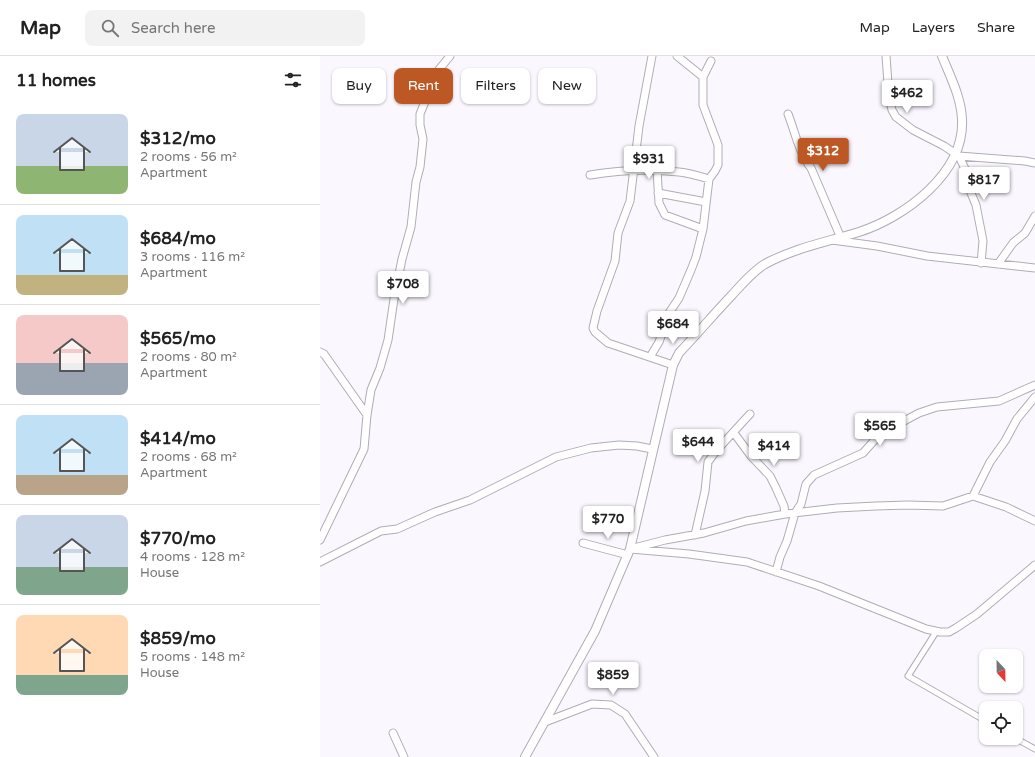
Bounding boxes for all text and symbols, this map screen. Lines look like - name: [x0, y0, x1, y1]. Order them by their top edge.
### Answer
- search box: [85, 10, 365, 46]
- text: Map: [20, 17, 61, 39]
- icon: search: [99, 17, 121, 39]
- text: Search here: [131, 19, 215, 37]
- text: Map: [860, 19, 890, 36]
- text: Layers: [912, 19, 955, 36]
- text: Share: [977, 19, 1015, 36]
- chip: Buy: [332, 68, 386, 104]
- chip: Rent: [394, 68, 453, 104]
- chip: Filters: [461, 68, 530, 104]
- chip: New: [538, 68, 596, 104]
- icon: filters: [282, 69, 304, 91]
- text: 11 homes: [16, 70, 96, 91]
- pin: $462: [883, 80, 931, 114]
- text: $462: [891, 85, 923, 101]
- text: $312/mo: [140, 128, 216, 149]
- icon: home: [48, 130, 96, 178]
- pin: $312: [799, 138, 847, 172]
- text: $312: [807, 143, 839, 159]
- pin: $931: [625, 146, 673, 180]
- text: 2 rooms · 56 m²: [140, 149, 237, 165]
- text: $931: [633, 151, 665, 167]
- text: Apartment: [140, 165, 207, 181]
- pin: $817: [960, 167, 1008, 201]
- text: $817: [968, 172, 1000, 188]
- text: $684/mo: [140, 228, 216, 249]
- icon: home: [48, 231, 96, 279]
- text: 3 rooms · 116 m²: [140, 249, 245, 265]
- text: Apartment: [140, 265, 207, 281]
- pin: $708: [379, 271, 427, 305]
- text: $708: [387, 276, 419, 292]
- pin: $684: [649, 311, 697, 345]
- text: $684: [657, 316, 689, 332]
- text: $565/mo: [140, 328, 216, 349]
- icon: home: [48, 331, 96, 379]
- text: 2 rooms · 80 m²: [140, 349, 237, 365]
- text: Apartment: [140, 365, 207, 381]
- pin: $565: [856, 413, 904, 447]
- text: $565: [864, 418, 896, 434]
- text: $414/mo: [140, 428, 216, 449]
- pin: $644: [674, 429, 722, 463]
- icon: home: [48, 431, 96, 479]
- pin: $414: [750, 433, 798, 467]
- text: $644: [682, 434, 714, 450]
- text: $414: [758, 438, 790, 454]
- text: 2 rooms · 68 m²: [140, 449, 237, 465]
- text: Apartment: [140, 465, 207, 481]
- pin: $770: [584, 506, 632, 540]
- text: $770: [592, 511, 624, 527]
- text: $770/mo: [140, 528, 216, 549]
- icon: home: [48, 531, 96, 579]
- text: 4 rooms · 128 m²: [140, 549, 245, 565]
- text: House: [140, 565, 179, 581]
- text: $859/mo: [140, 628, 216, 649]
- icon: home: [48, 631, 96, 679]
- text: 5 rooms · 148 m²: [140, 649, 245, 665]
- north arrow: [979, 649, 1023, 693]
- map controls: [979, 649, 1023, 745]
- pin: $859: [589, 662, 637, 696]
- text: House: [140, 665, 179, 681]
- text: $859: [597, 667, 629, 683]
- button: locate: [979, 701, 1023, 745]

